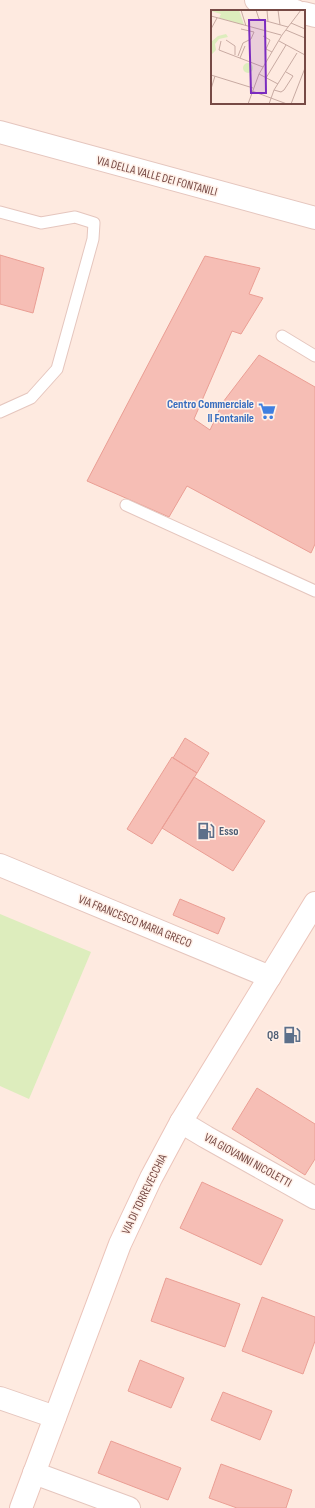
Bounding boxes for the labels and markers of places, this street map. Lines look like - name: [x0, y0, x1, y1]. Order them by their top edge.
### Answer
- place label: Centro Commerciale Il Fontanile: [167, 397, 254, 426]
- supermarket icon: Centro Commerciale Il Fontanile: [257, 401, 277, 421]
- fuel station icon: Esso: [196, 821, 216, 841]
- place label: Esso: [219, 824, 239, 839]
- fuel station icon: Q8: [282, 1025, 302, 1045]
- place label: Q8: [267, 1028, 279, 1043]

